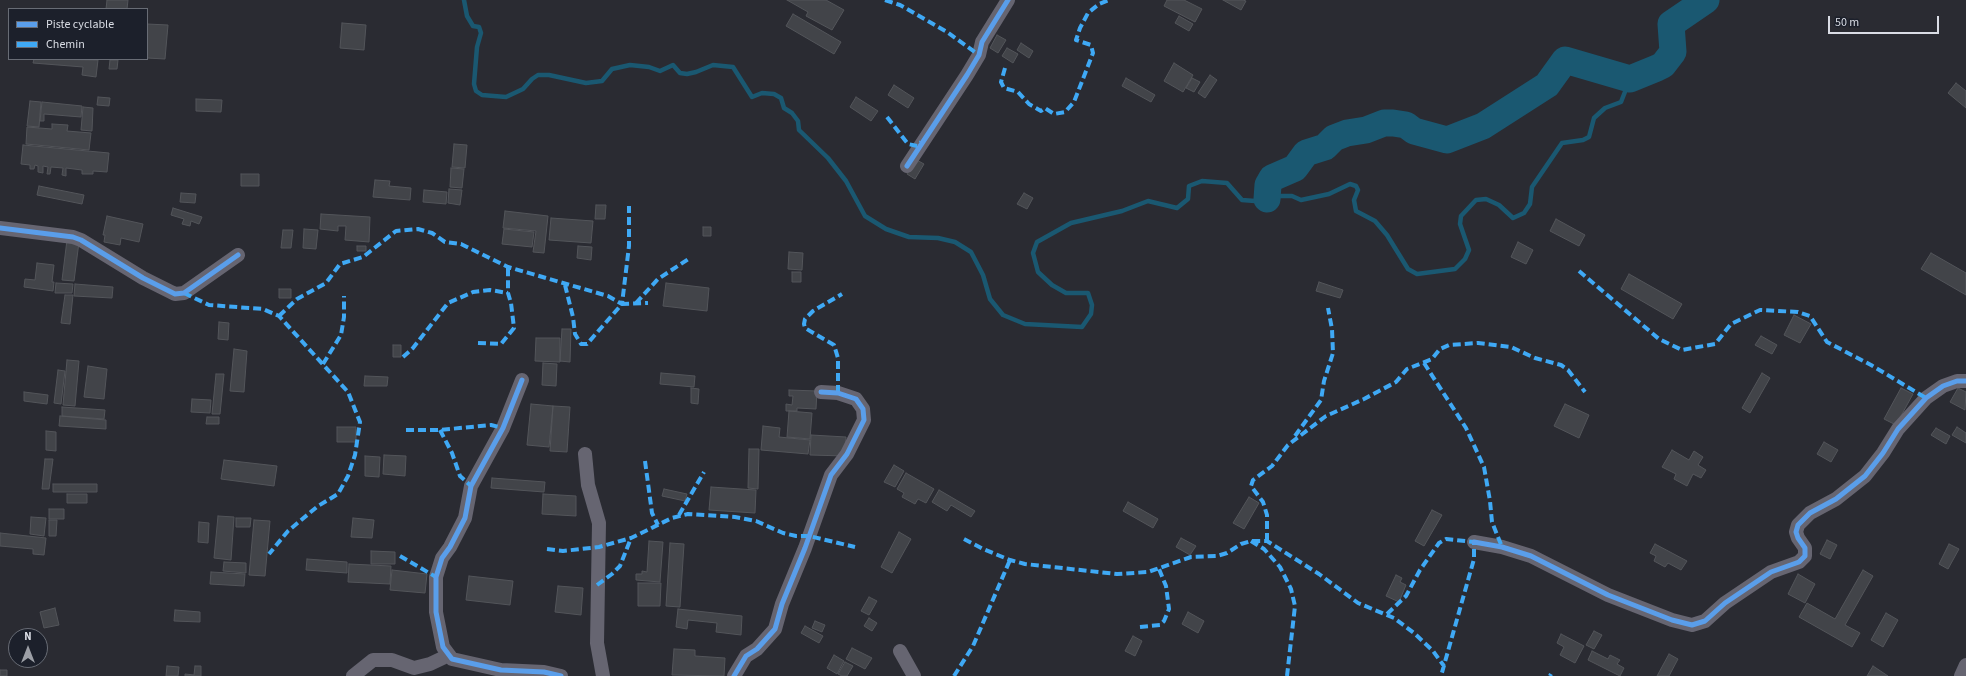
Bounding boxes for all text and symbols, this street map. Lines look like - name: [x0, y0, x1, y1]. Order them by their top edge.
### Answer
- legend: [8, 8, 148, 60]
- scale bar: [1830, 8, 1941, 34]
- text: 50 m: [1835, 14, 1859, 31]
- text: Piste cyclable: [46, 16, 114, 33]
- text: Chemin: [46, 36, 85, 53]
- north arrow: [8, 628, 48, 668]
- text: N: [24, 629, 32, 644]

